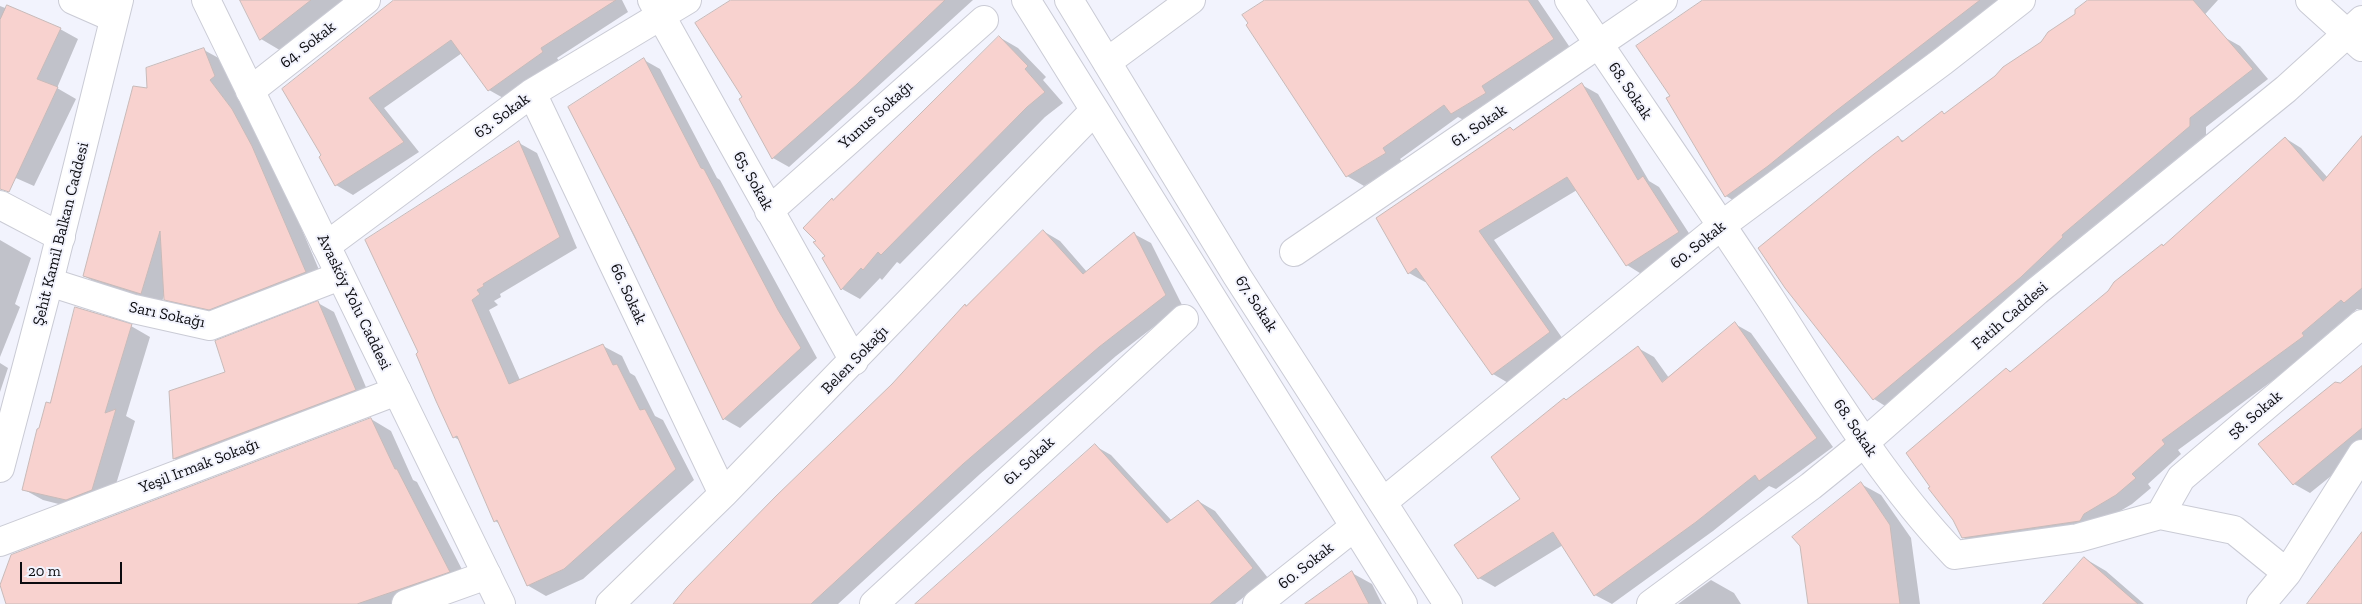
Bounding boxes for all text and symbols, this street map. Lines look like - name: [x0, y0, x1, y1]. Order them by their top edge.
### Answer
- street label: 64. Sokak: [276, 17, 340, 73]
- street label: 68. Sokak: [1604, 59, 1656, 123]
- street label: Yunus Sokağı: [835, 77, 917, 153]
- street label: 63. Sokak: [470, 89, 534, 143]
- street label: 61. Sokak: [1448, 100, 1510, 152]
- street label: Şehit Kamil Balkan Caddesi: [29, 140, 93, 328]
- street label: 65. Sokak: [729, 148, 777, 214]
- street label: 60. Sokak: [1666, 217, 1730, 273]
- street label: Avasköy Yolu Caddesi: [313, 231, 395, 373]
- street label: 66. Sokak: [606, 261, 650, 327]
- street label: 67. Sokak: [1231, 272, 1281, 336]
- street label: Fatih Caddesi: [1968, 278, 2052, 354]
- street label: Sarı Sokağı: [127, 298, 207, 332]
- street label: Belen Sokağı: [818, 322, 892, 398]
- street label: 58. Sokak: [2224, 387, 2286, 443]
- street label: 68. Sokak: [1829, 396, 1881, 460]
- street label: 61. Sokak: [1000, 433, 1058, 489]
- street label: Yeşil Irmak Sokağı: [136, 434, 262, 498]
- street label: 60. Sokak: [1274, 538, 1338, 594]
- scale bar: [22, 552, 125, 584]
- text: 20 m: [28, 562, 61, 580]

